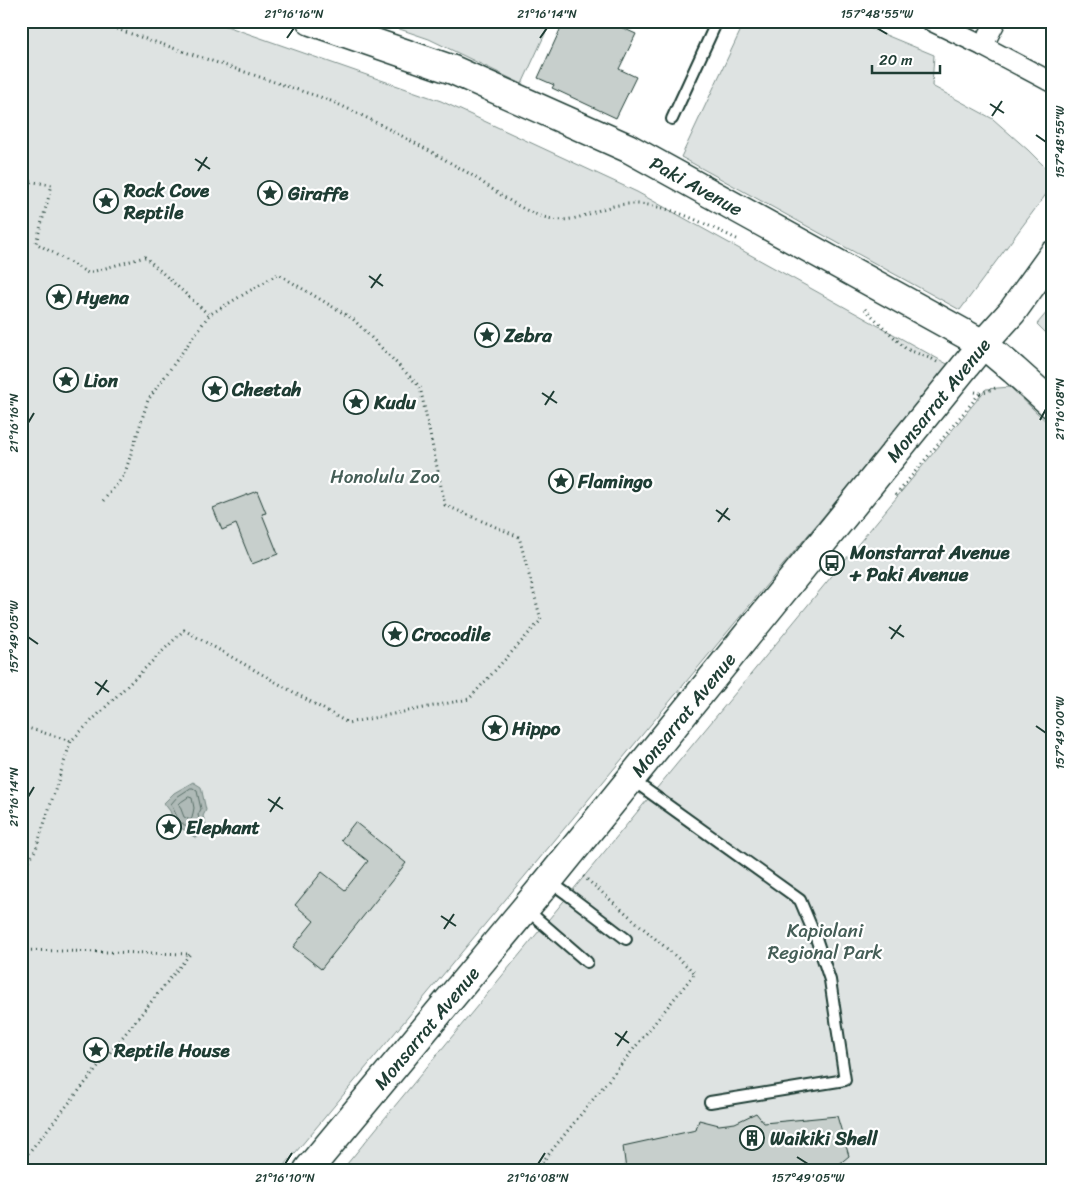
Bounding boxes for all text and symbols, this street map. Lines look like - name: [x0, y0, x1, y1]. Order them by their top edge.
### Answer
- text: 21°16'16"N: [265, 3, 324, 25]
- text: 21°16'14"N: [517, 3, 577, 25]
- text: 157°48'55"W: [841, 3, 914, 25]
- scale bar: [872, 42, 939, 74]
- text: 20 m: [879, 47, 913, 73]
- text: 157°48'55"W: [1049, 105, 1071, 178]
- street label: Paki Avenue: [644, 147, 749, 225]
- place label: Rock Cove Reptile: [123, 174, 210, 229]
- place label: Giraffe: [287, 177, 349, 210]
- place icon: Giraffe: [257, 180, 283, 206]
- place icon: Rock Cove Reptile: [93, 188, 119, 214]
- place label: Hyena: [75, 281, 129, 314]
- place icon: Hyena: [46, 284, 72, 310]
- place label: Zebra: [503, 319, 552, 352]
- place icon: Zebra: [474, 322, 500, 348]
- street label: Monsarrat Avenue: [877, 329, 998, 470]
- place label: Lion: [84, 364, 119, 397]
- place icon: Lion: [53, 367, 79, 393]
- place label: Cheetah: [231, 373, 301, 406]
- place icon: Cheetah: [202, 376, 228, 402]
- text: 21°16'08"N: [1049, 377, 1071, 440]
- place label: Kudu: [373, 386, 417, 419]
- place icon: Kudu: [343, 389, 369, 415]
- text: 21°16'16"N: [3, 393, 25, 452]
- park label: Honolulu Zoo: [330, 460, 440, 493]
- place label: Flamingo: [577, 465, 653, 498]
- place icon: Flamingo: [548, 468, 574, 494]
- place label: Monstarrat Avenue + Paki Avenue: [849, 536, 1011, 591]
- bus stop icon: Monstarrat Avenue + Paki Avenue: [819, 550, 845, 576]
- text: 157°49'05"W: [3, 600, 25, 673]
- place label: Crocodile: [411, 618, 491, 651]
- place icon: Crocodile: [382, 621, 408, 647]
- street label: Monsarrat Avenue: [622, 645, 744, 784]
- text: 157°49'00"W: [1049, 696, 1071, 770]
- place label: Hippo: [511, 712, 561, 745]
- place icon: Hippo: [482, 715, 508, 741]
- text: 21°16'14"N: [3, 767, 25, 827]
- place label: Elephant: [186, 811, 260, 844]
- place icon: Elephant: [156, 814, 182, 840]
- park label: Kapiolani Regional Park: [768, 914, 882, 969]
- street label: Monsarrat Avenue: [365, 958, 488, 1097]
- place label: Reptile House: [113, 1034, 230, 1067]
- place icon: Reptile House: [83, 1037, 109, 1063]
- place label: Waikiki Shell: [770, 1122, 879, 1155]
- building icon: Waikiki Shell: [739, 1125, 765, 1151]
- text: 21°16'10"N: [255, 1167, 316, 1189]
- text: 21°16'08"N: [507, 1167, 570, 1189]
- text: 157°49'05"W: [772, 1167, 845, 1189]

